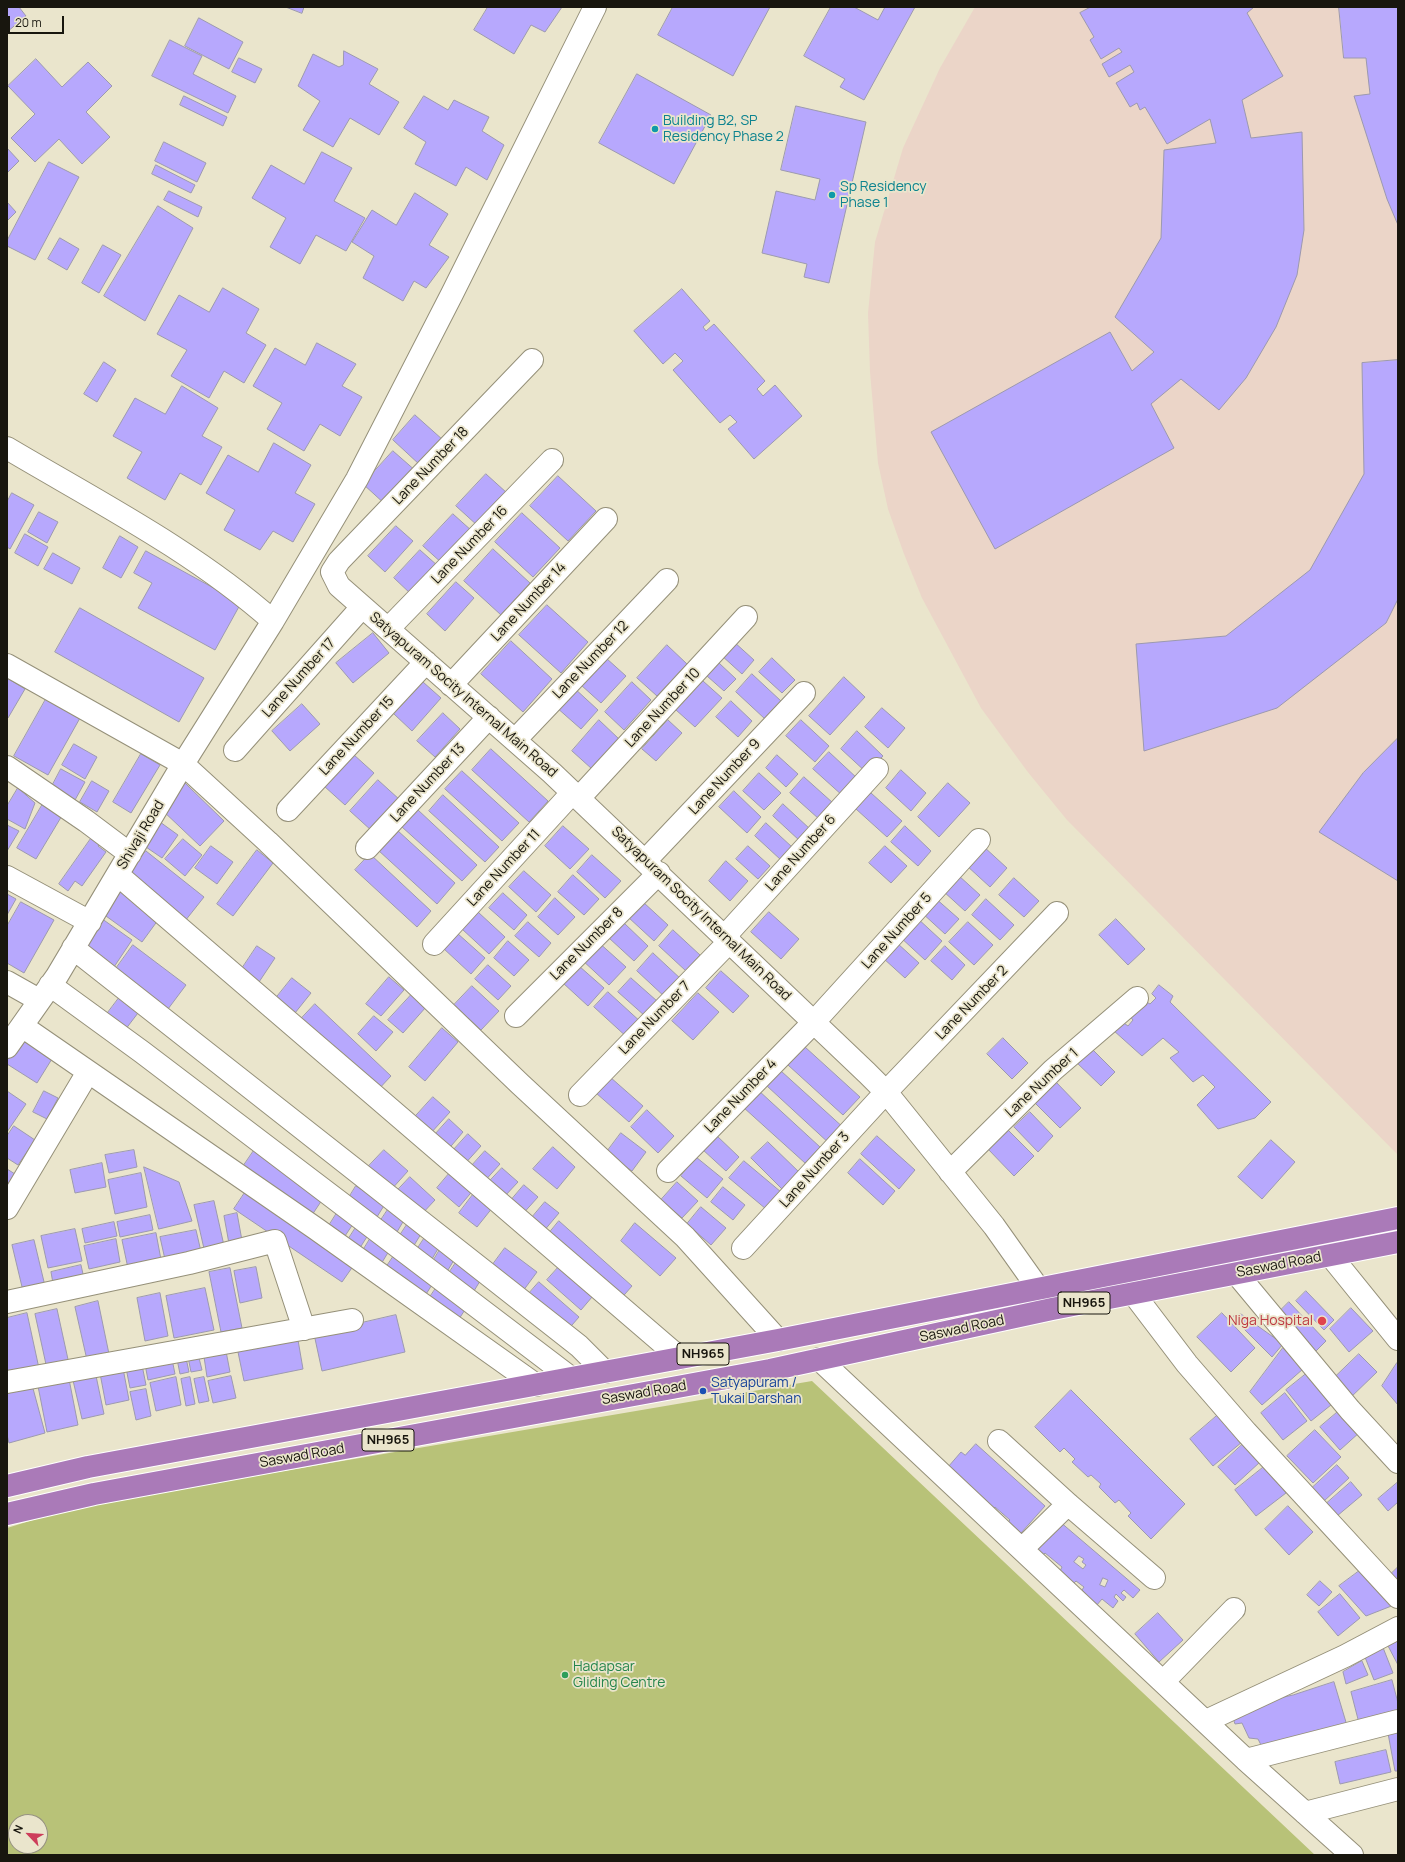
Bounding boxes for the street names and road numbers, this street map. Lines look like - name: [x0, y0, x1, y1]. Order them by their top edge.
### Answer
- street label: Lane Number 18: [390, 424, 472, 508]
- street label: Lane Number 16: [428, 502, 512, 588]
- street label: Lane Number 14: [488, 559, 570, 645]
- street label: Satyapuram Socity Internal Main Road: [366, 609, 560, 781]
- street label: Lane Number 12: [550, 618, 632, 702]
- street label: Lane Number 17: [259, 635, 339, 721]
- street label: Lane Number 10: [622, 665, 704, 751]
- street label: Lane Number 15: [316, 693, 398, 779]
- street label: Lane Number 9: [686, 736, 764, 818]
- street label: Lane Number 13: [387, 740, 469, 826]
- street label: Shivaji Road: [114, 797, 168, 873]
- street label: Lane Number 6: [762, 811, 840, 895]
- street label: Satyapuram Socity Internal Main Road: [608, 823, 794, 1005]
- street label: Lane Number 11: [464, 826, 544, 910]
- street label: Lane Number 5: [859, 890, 935, 972]
- street label: Lane Number 8: [547, 904, 627, 984]
- street label: Lane Number 2: [933, 963, 1011, 1043]
- street label: Lane Number 7: [616, 978, 694, 1058]
- street label: Lane Number 1: [1002, 1045, 1082, 1121]
- street label: Lane Number 4: [701, 1055, 781, 1137]
- street label: Lane Number 3: [777, 1129, 853, 1211]
- street label: Saswad Road: [1235, 1249, 1323, 1281]
- road number: NH965: [1058, 1292, 1110, 1314]
- street label: Saswad Road: [918, 1312, 1006, 1346]
- road number: NH965: [677, 1343, 729, 1365]
- street label: Saswad Road: [600, 1377, 688, 1409]
- road number: NH965: [362, 1429, 414, 1451]
- street label: Saswad Road: [258, 1440, 346, 1472]

